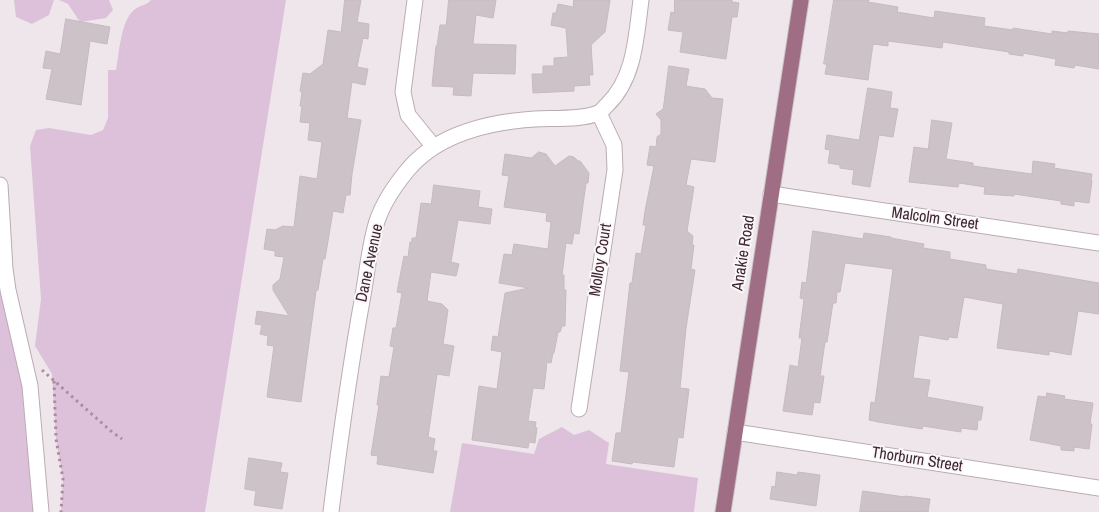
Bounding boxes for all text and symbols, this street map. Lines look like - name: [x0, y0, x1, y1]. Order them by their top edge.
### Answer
- street label: Malcolm Street: [890, 203, 980, 235]
- street label: Anakie Road: [729, 214, 759, 292]
- street label: Dane Avenue: [352, 222, 388, 304]
- street label: Molloy Court: [586, 222, 616, 298]
- street label: Thorburn Street: [870, 443, 964, 477]

